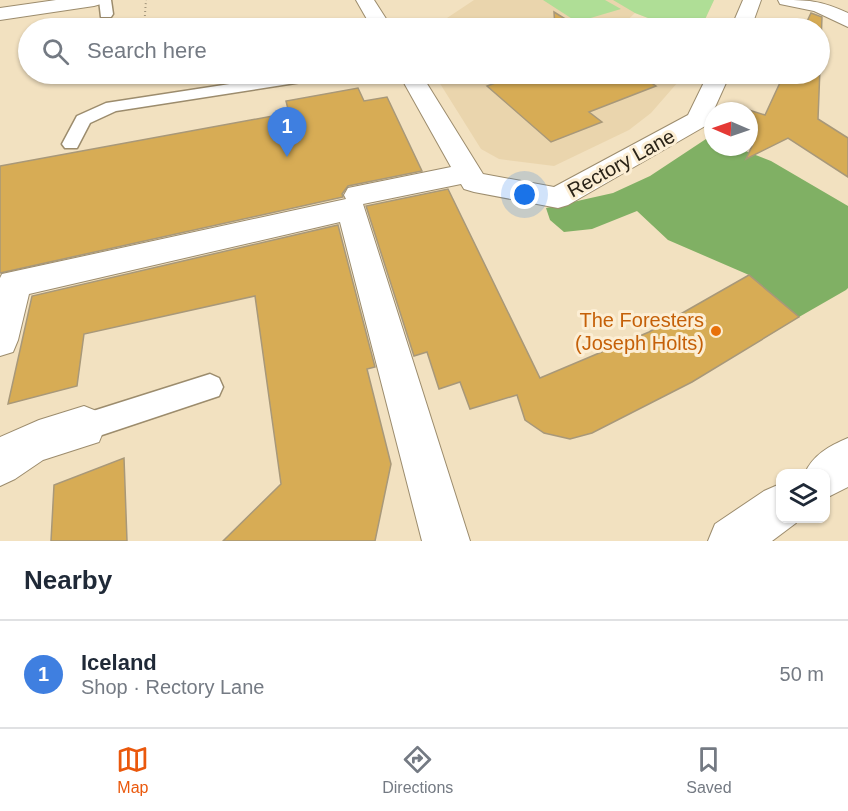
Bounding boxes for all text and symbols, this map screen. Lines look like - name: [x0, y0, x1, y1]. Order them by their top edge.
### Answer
- search box: [18, 18, 830, 84]
- icon: search: [39, 35, 72, 68]
- text: Search here: [87, 38, 207, 63]
- north arrow: [704, 102, 758, 156]
- pin: 1: [268, 108, 306, 157]
- street label: Rectory Lane: [564, 125, 678, 201]
- your location: [510, 180, 539, 209]
- place label: The Foresters (Joseph Holts): [575, 309, 704, 354]
- marker: The Foresters (Joseph Holts): [709, 324, 723, 338]
- map controls: [776, 469, 830, 523]
- button: layers: [776, 469, 830, 523]
- text: Nearby: [24, 565, 112, 595]
- text: Iceland: [81, 650, 157, 675]
- text: 1: [38, 663, 49, 685]
- text: 50 m: [780, 663, 824, 685]
- text: Shop · Rectory Lane: [81, 676, 264, 698]
- tab: Map: [116, 743, 149, 797]
- tab: Directions: [382, 743, 453, 797]
- tab: Saved: [686, 743, 732, 797]

